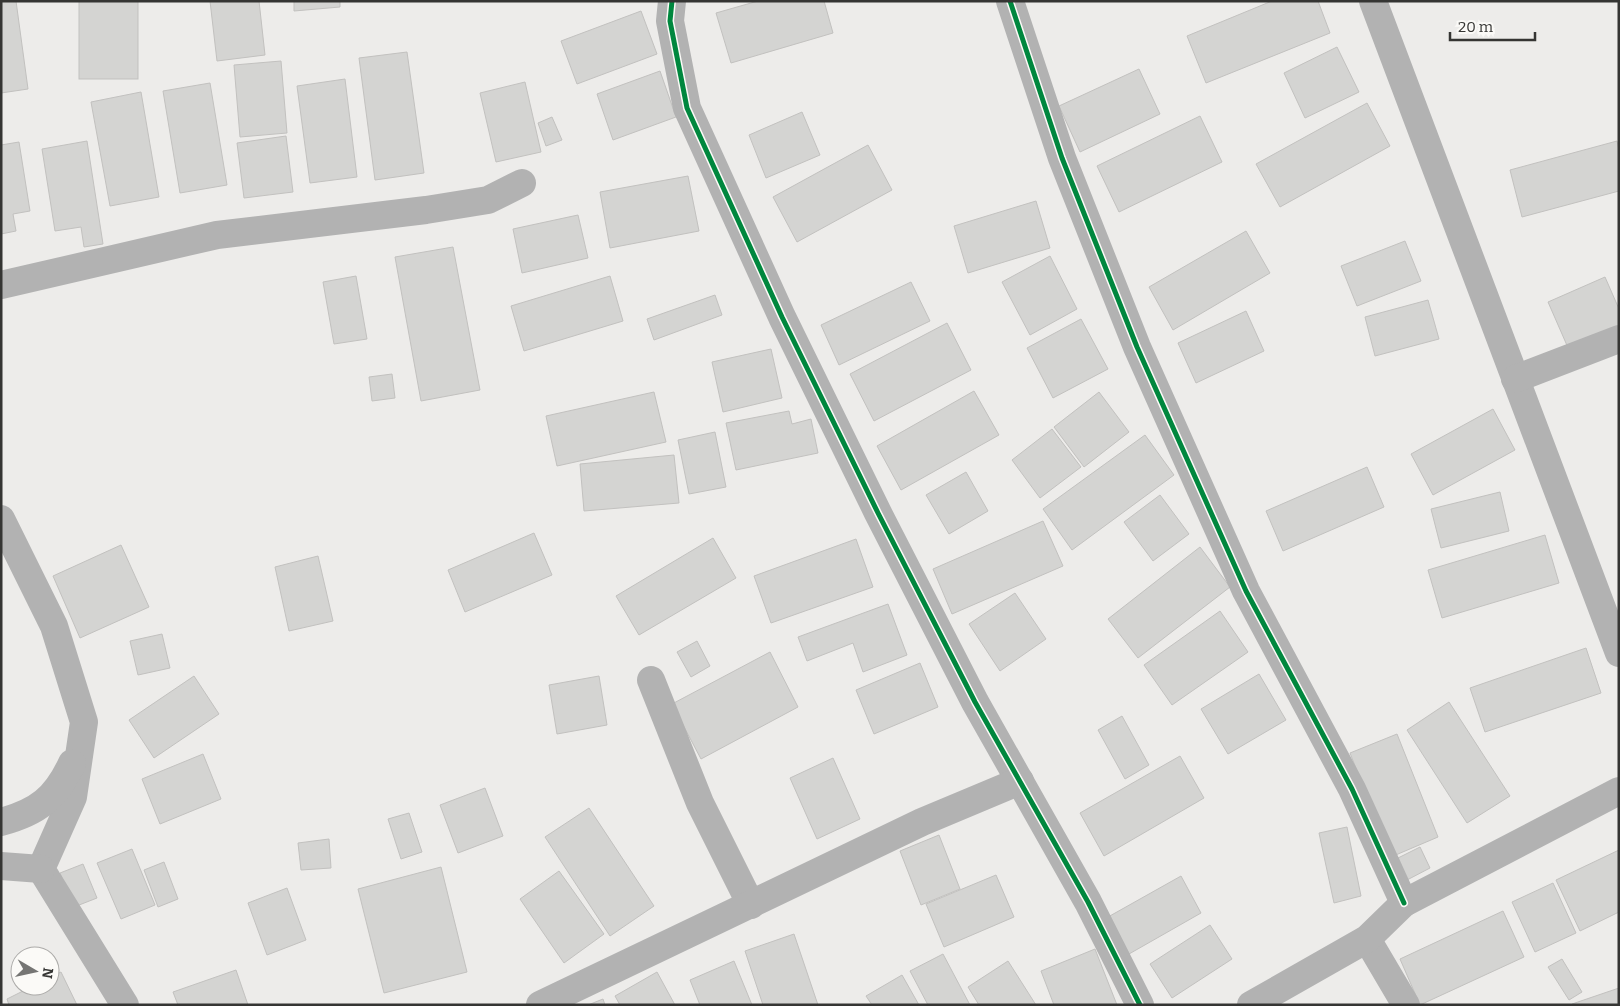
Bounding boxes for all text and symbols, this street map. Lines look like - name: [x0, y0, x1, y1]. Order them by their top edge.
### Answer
- scale bar: [1450, 10, 1535, 42]
- text: 20 m: [1458, 18, 1494, 36]
- north arrow: [10, 946, 60, 996]
- text: N: [38, 966, 57, 980]

